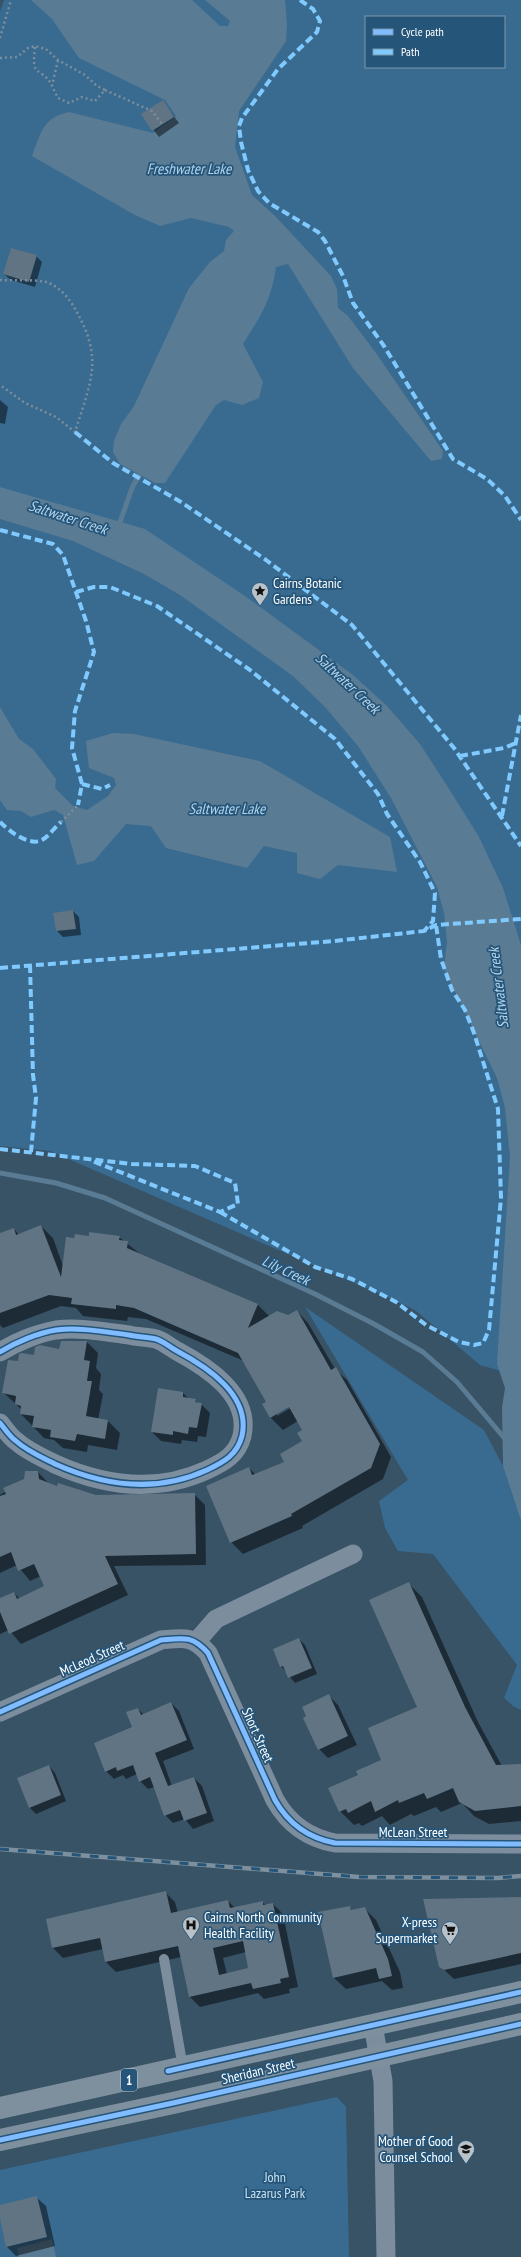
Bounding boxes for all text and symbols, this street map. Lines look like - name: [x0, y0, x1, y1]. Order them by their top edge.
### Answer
- legend: [365, 16, 505, 68]
- text: Cycle path: [401, 24, 444, 39]
- text: Path: [401, 44, 419, 59]
- water label: Freshwater Lake: [147, 159, 232, 178]
- water label: Saltwater Creek: [26, 495, 112, 539]
- place label: Cairns Botanic Gardens: [273, 574, 342, 608]
- place icon: Cairns Botanic Gardens: [250, 581, 270, 606]
- water label: Saltwater Creek: [312, 648, 386, 719]
- water label: Saltwater Lake: [189, 799, 266, 818]
- water label: Saltwater Creek: [483, 944, 512, 1029]
- water label: Lily Creek: [259, 1251, 315, 1290]
- street label: McLeod Street: [57, 1636, 127, 1680]
- street label: Short Street: [238, 1705, 278, 1765]
- street label: McLean Street: [379, 1823, 447, 1841]
- place label: Cairns North Community Health Facility: [204, 1908, 323, 1942]
- place label: X-press Supermarket: [376, 1913, 437, 1947]
- hospital icon: Cairns North Community Health Facility: [181, 1915, 201, 1940]
- supermarket icon: X-press Supermarket: [440, 1920, 460, 1945]
- street label: Sheridan Street: [220, 2054, 296, 2088]
- road number: 1: [121, 2069, 137, 2091]
- place label: Mother of Good Counsel School: [378, 2132, 454, 2166]
- school or university icon: Mother of Good Counsel School: [456, 2139, 476, 2164]
- park label: John Lazarus Park: [245, 2168, 306, 2202]

